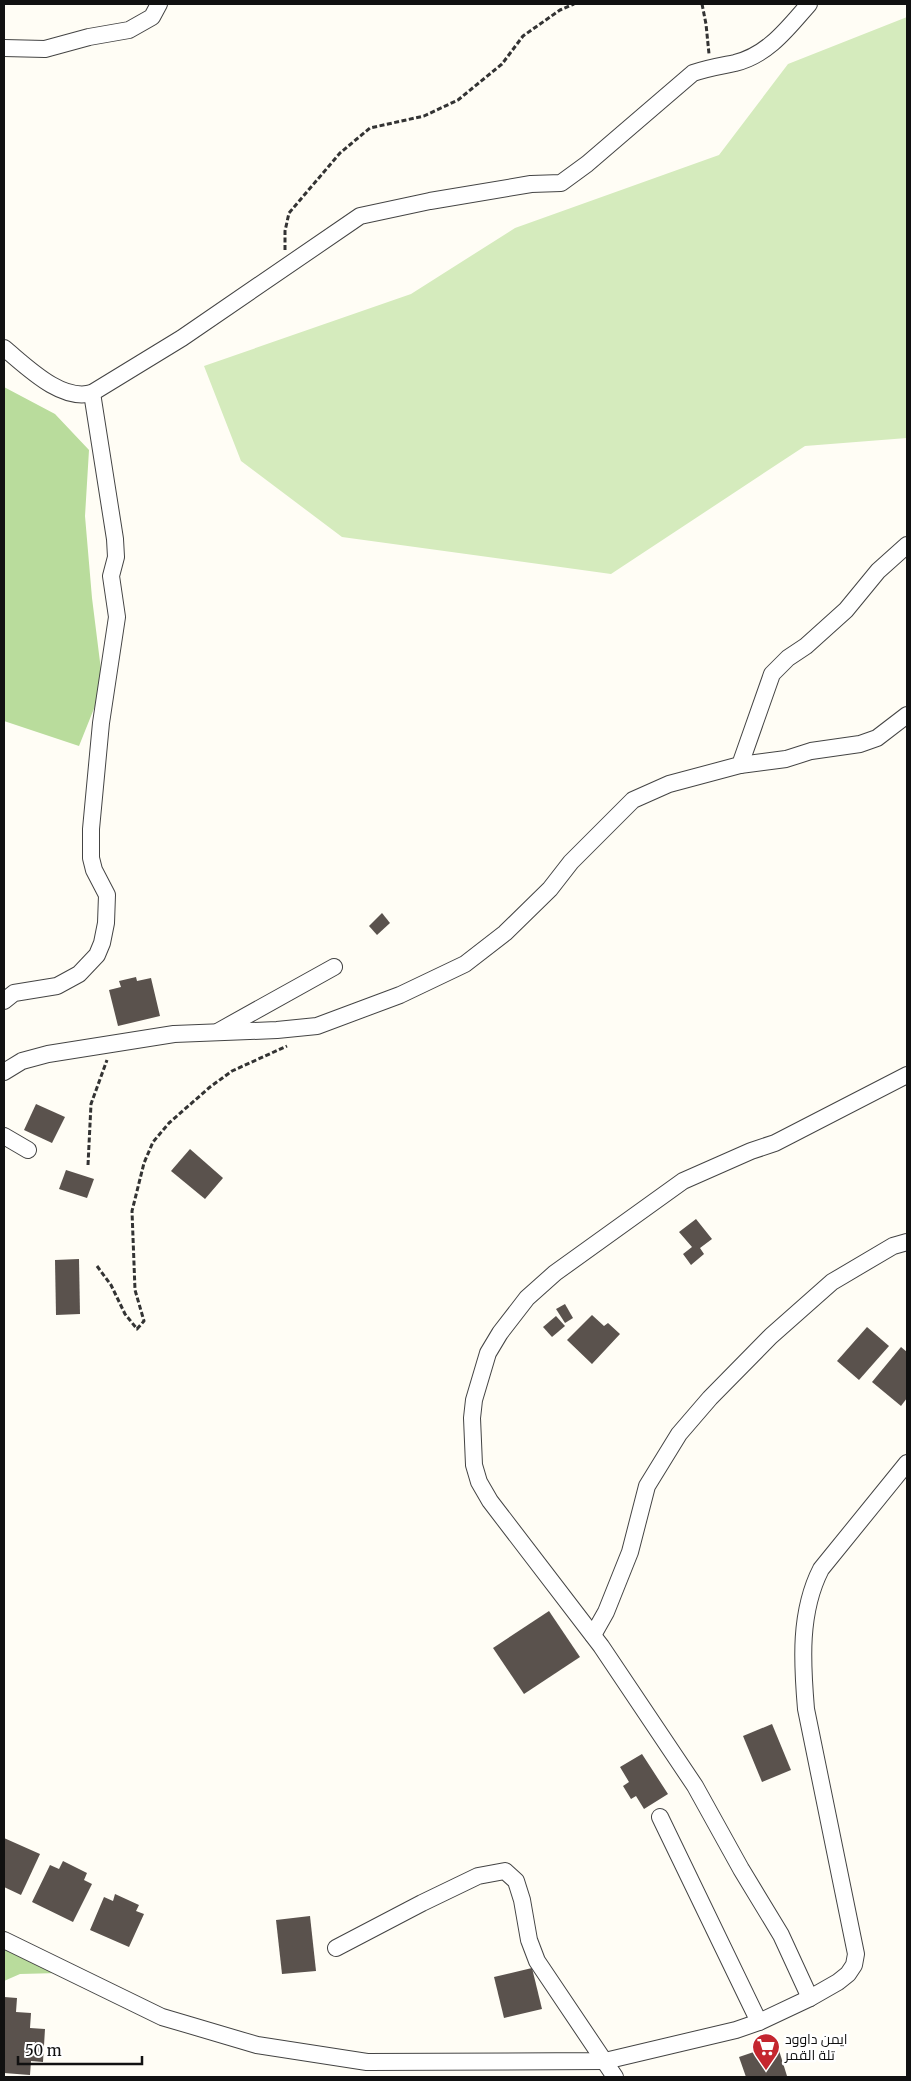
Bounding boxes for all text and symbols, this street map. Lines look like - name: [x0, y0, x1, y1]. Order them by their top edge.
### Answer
- place label: ايمن داوود تلة القمر: [784, 2030, 848, 2064]
- supermarket icon: ايمن داوود تلة القمر: [751, 2032, 781, 2071]
- scale bar: [18, 2034, 141, 2066]
- text: 50 m: [25, 2041, 62, 2060]

